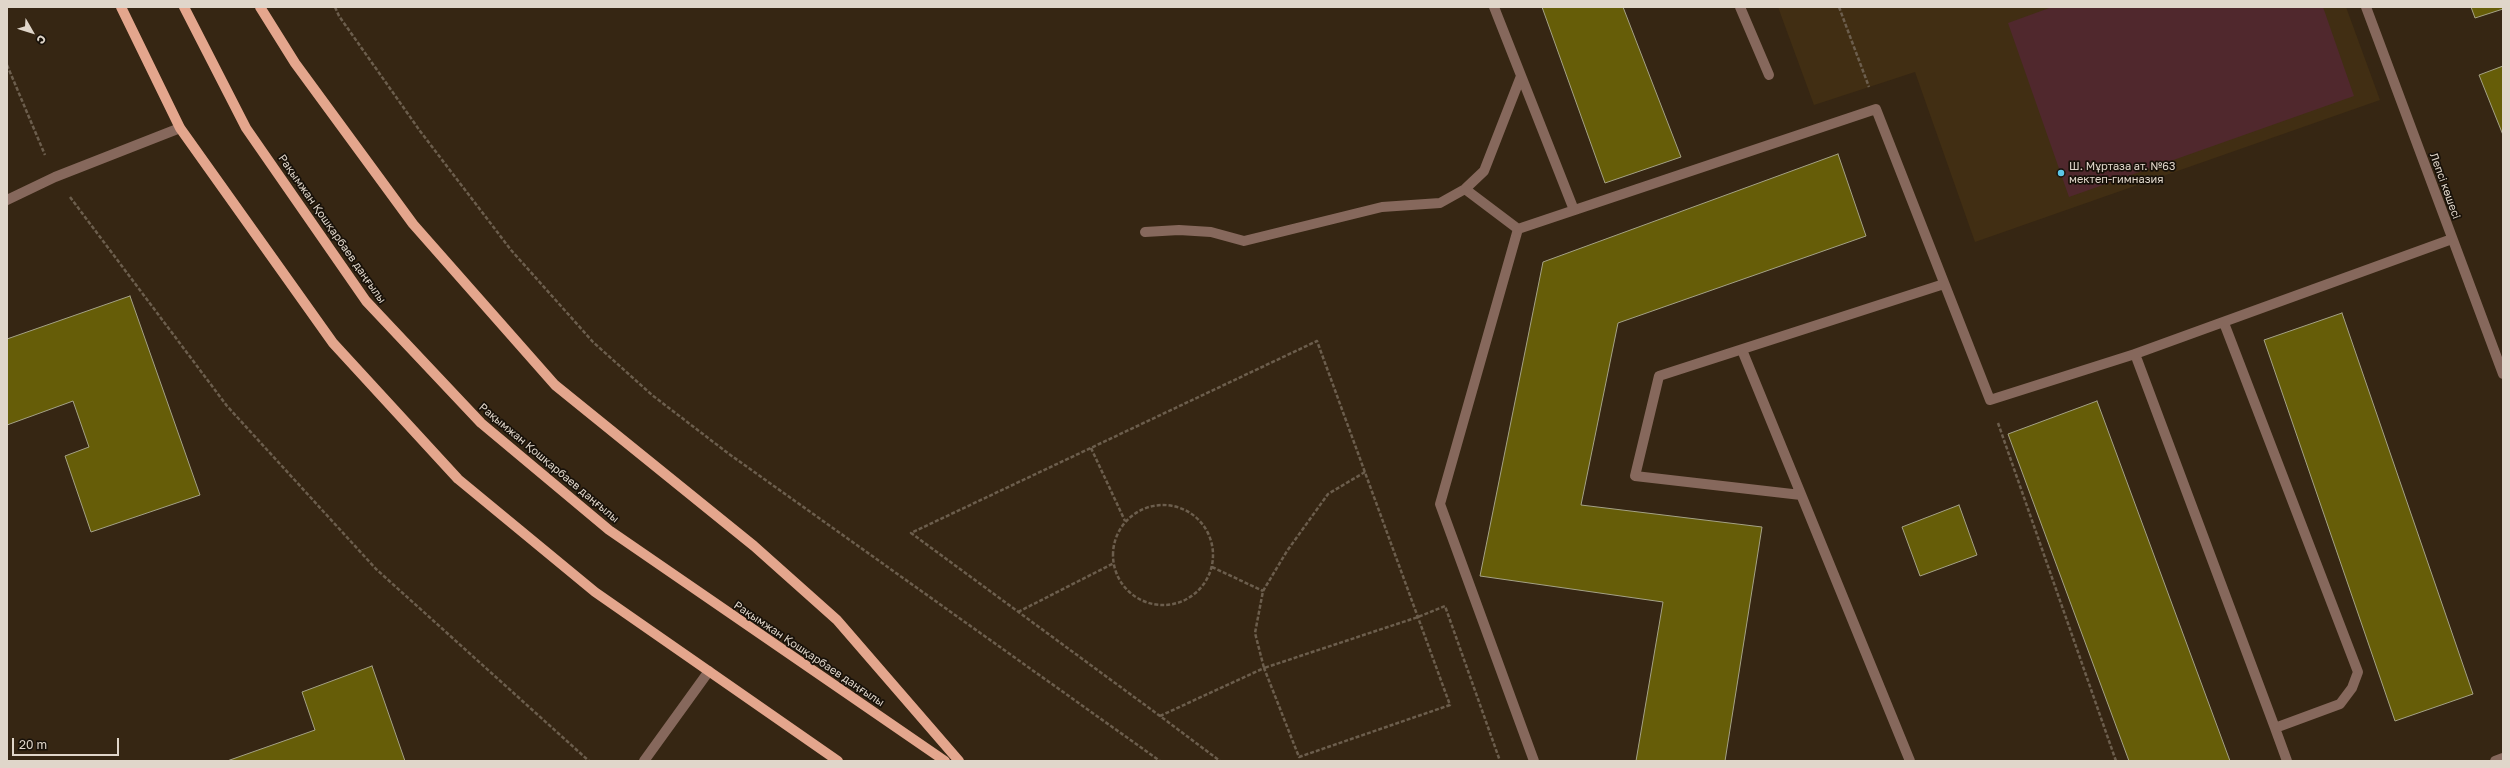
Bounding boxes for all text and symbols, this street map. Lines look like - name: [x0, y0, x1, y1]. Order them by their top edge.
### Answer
- north arrow: [12, 12, 52, 52]
- text: С: [34, 33, 49, 47]
- street label: Лепсі көшесі: [2427, 151, 2463, 221]
- street label: Рақымжан Қошқарбаев даңғылы: [275, 152, 389, 306]
- place label: Ш. Мұртаза ат. №63 мектеп-гимназия: [2069, 160, 2175, 186]
- marker: Ш. Мұртаза ат. №63 мектеп-гимназия: [2056, 168, 2066, 178]
- street label: Рақымжан Қошқарбаев даңғылы: [476, 401, 622, 525]
- street label: Рақымжан Қошқарбаев даңғылы: [731, 599, 887, 709]
- scale bar: [14, 730, 121, 756]
- text: 20 m: [19, 737, 47, 752]

